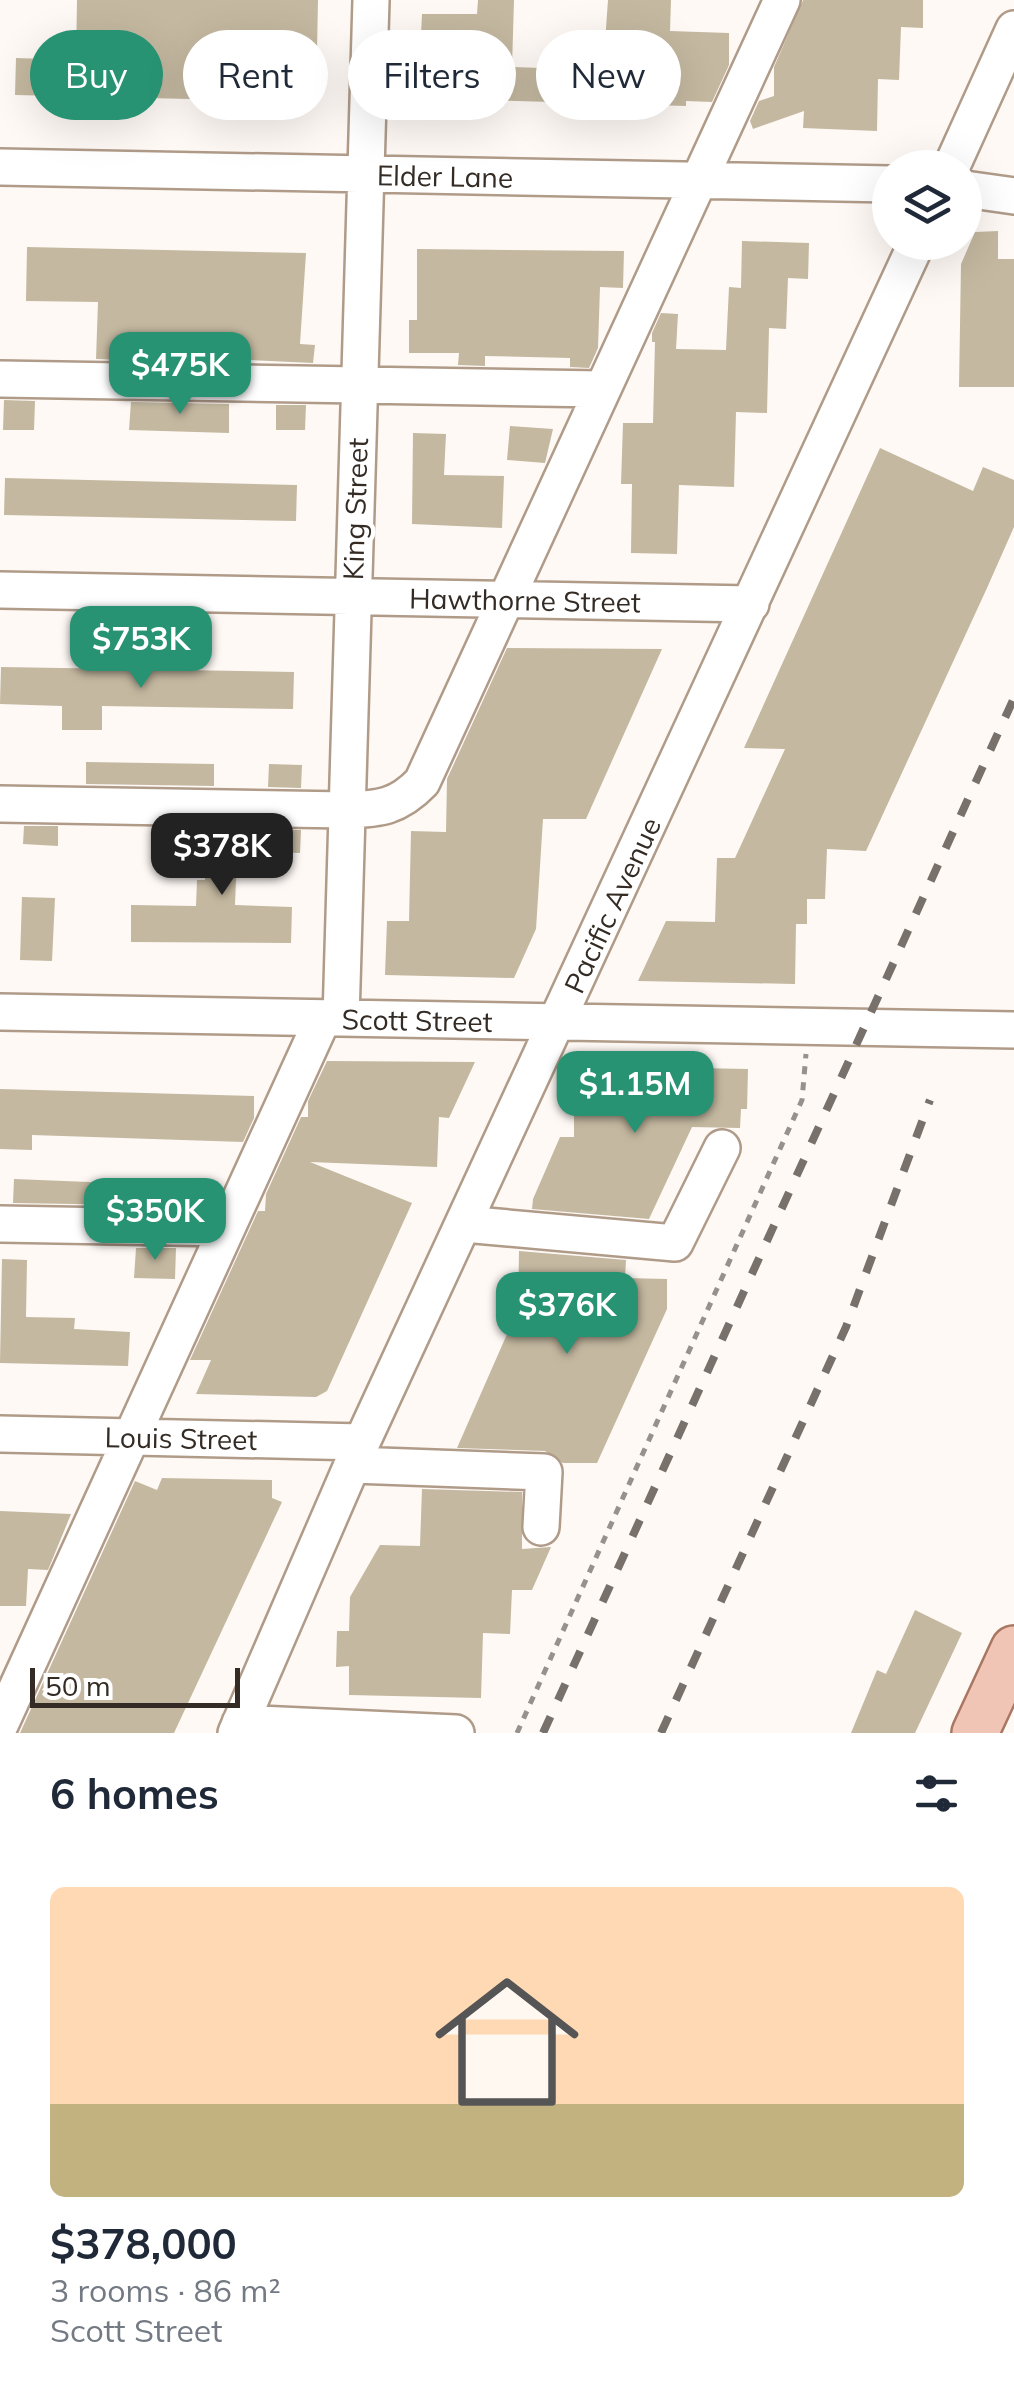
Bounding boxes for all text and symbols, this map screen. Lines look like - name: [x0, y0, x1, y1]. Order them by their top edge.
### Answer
- chip: Buy: [30, 30, 163, 120]
- chip: Rent: [183, 30, 328, 120]
- chip: Filters: [348, 30, 516, 120]
- chip: New: [536, 30, 681, 120]
- map controls: [872, 150, 982, 260]
- button: layers: [872, 150, 982, 260]
- street label: Elder Lane: [377, 157, 513, 195]
- pin: $475K: [110, 332, 250, 417]
- text: $475K: [131, 344, 229, 384]
- street label: King Street: [335, 437, 375, 581]
- street label: Hawthorne Street: [409, 580, 641, 620]
- pin: $753K: [71, 606, 211, 691]
- text: $753K: [92, 618, 190, 658]
- street label: Pacific Avenue: [556, 812, 668, 998]
- pin: $378K: [152, 813, 292, 898]
- text: $378K: [173, 825, 271, 865]
- street label: Scott Street: [341, 1001, 493, 1039]
- pin: $1.15M: [554, 1051, 716, 1136]
- text: $1.15M: [579, 1063, 691, 1103]
- pin: $350K: [85, 1178, 225, 1263]
- text: $350K: [106, 1190, 204, 1230]
- pin: $376K: [497, 1272, 637, 1357]
- text: $376K: [518, 1284, 616, 1324]
- street label: Louis Street: [104, 1419, 258, 1457]
- scale bar: [30, 1663, 240, 1708]
- text: 50 m: [45, 1668, 111, 1703]
- icon: filters: [909, 1766, 964, 1821]
- text: 6 homes: [50, 1767, 219, 1820]
- icon: home: [417, 1952, 597, 2132]
- text: $378,000: [50, 2217, 237, 2270]
- text: 3 rooms · 86 m²: [50, 2270, 281, 2310]
- text: Scott Street: [50, 2310, 222, 2350]

